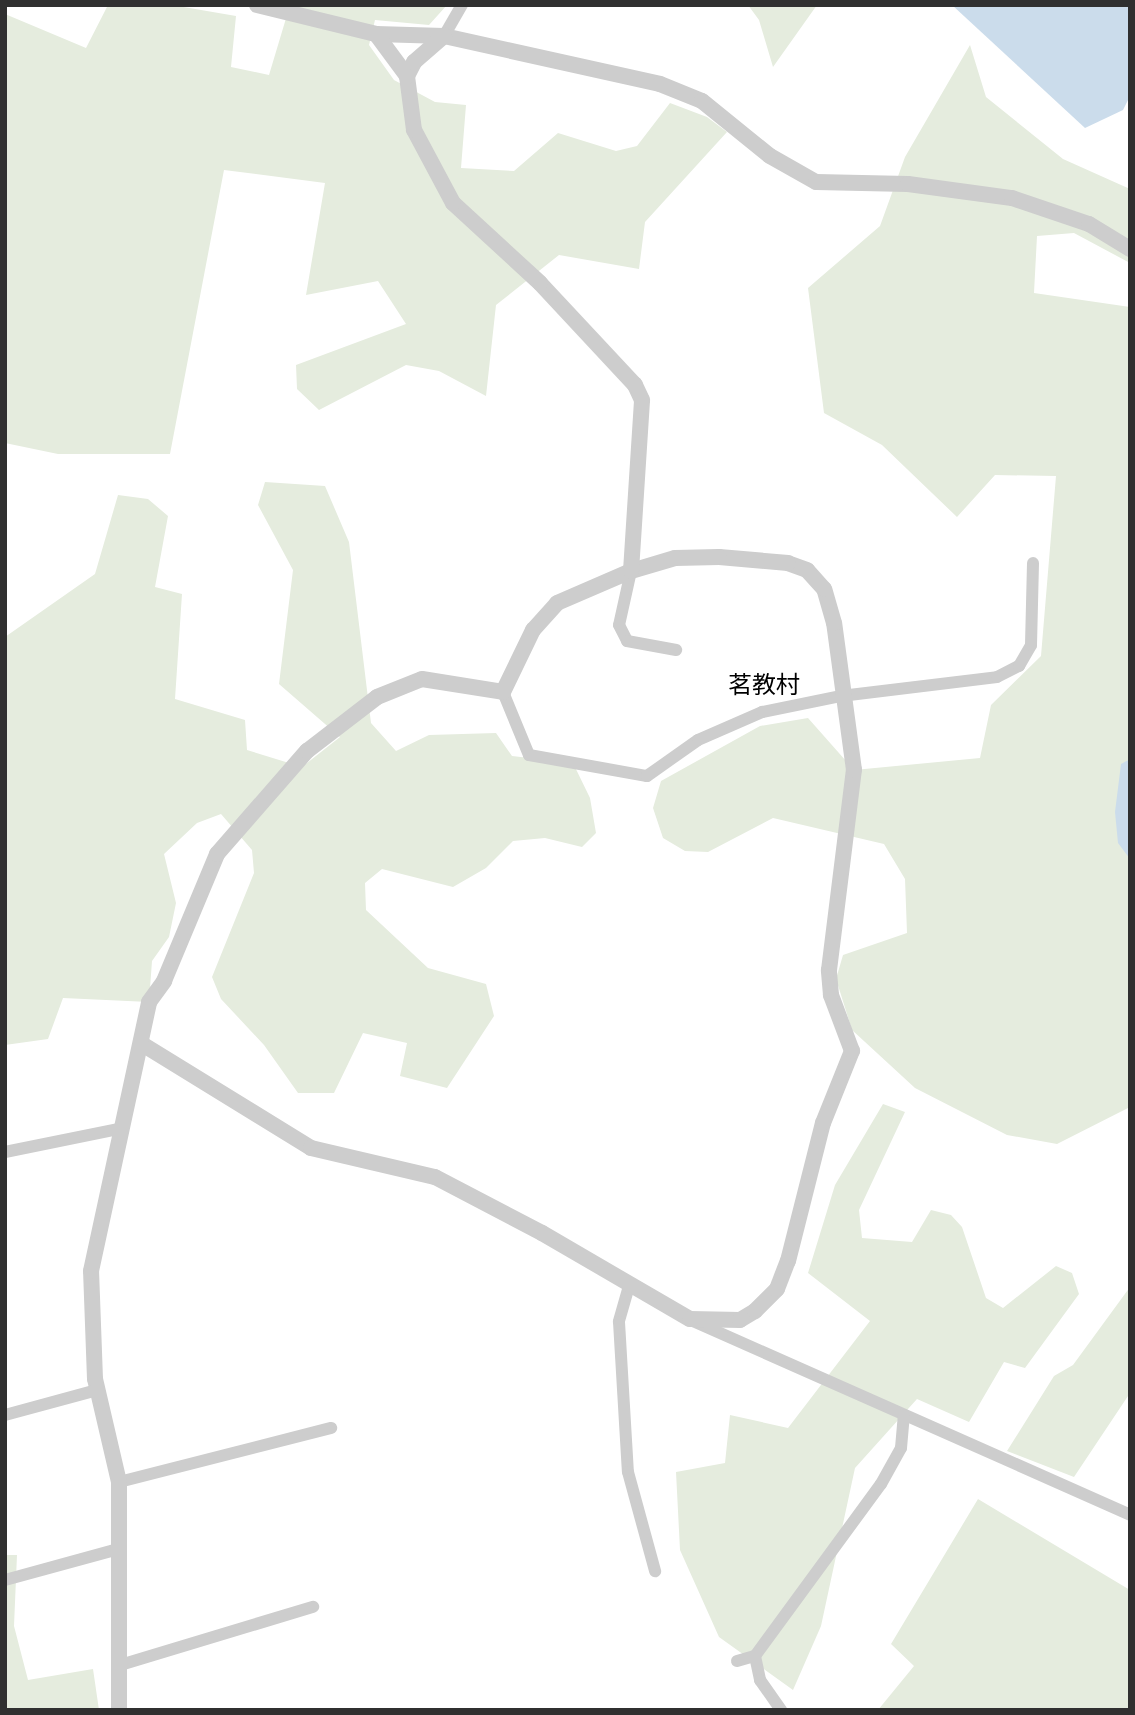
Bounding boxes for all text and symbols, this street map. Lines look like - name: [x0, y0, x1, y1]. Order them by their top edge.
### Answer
- district label: 茗教村: [728, 671, 800, 699]

